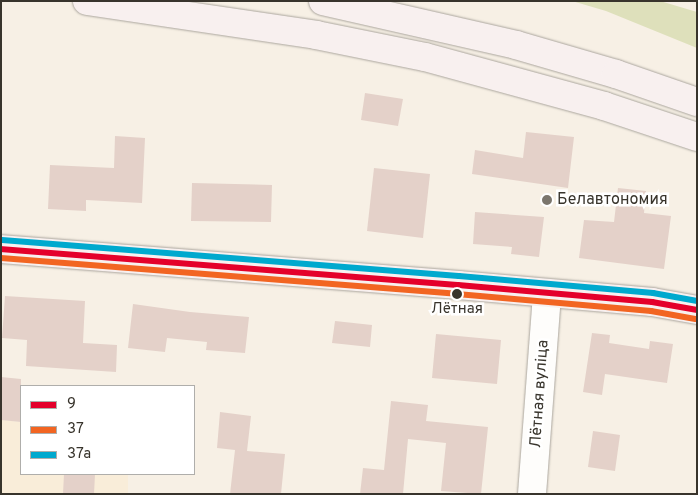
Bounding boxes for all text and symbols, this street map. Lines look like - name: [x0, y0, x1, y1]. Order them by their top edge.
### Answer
- place label: Белавтономия: [557, 190, 668, 210]
- marker: Белавтономия: [541, 194, 553, 206]
- marker: Лётная: [452, 289, 462, 299]
- place label: Лётная: [431, 301, 483, 319]
- street label: Лётная вуліца: [527, 339, 553, 449]
- legend: [20, 385, 195, 475]
- text: 9: [67, 395, 76, 414]
- text: 37: [67, 420, 84, 439]
- text: 37а: [67, 445, 91, 464]

